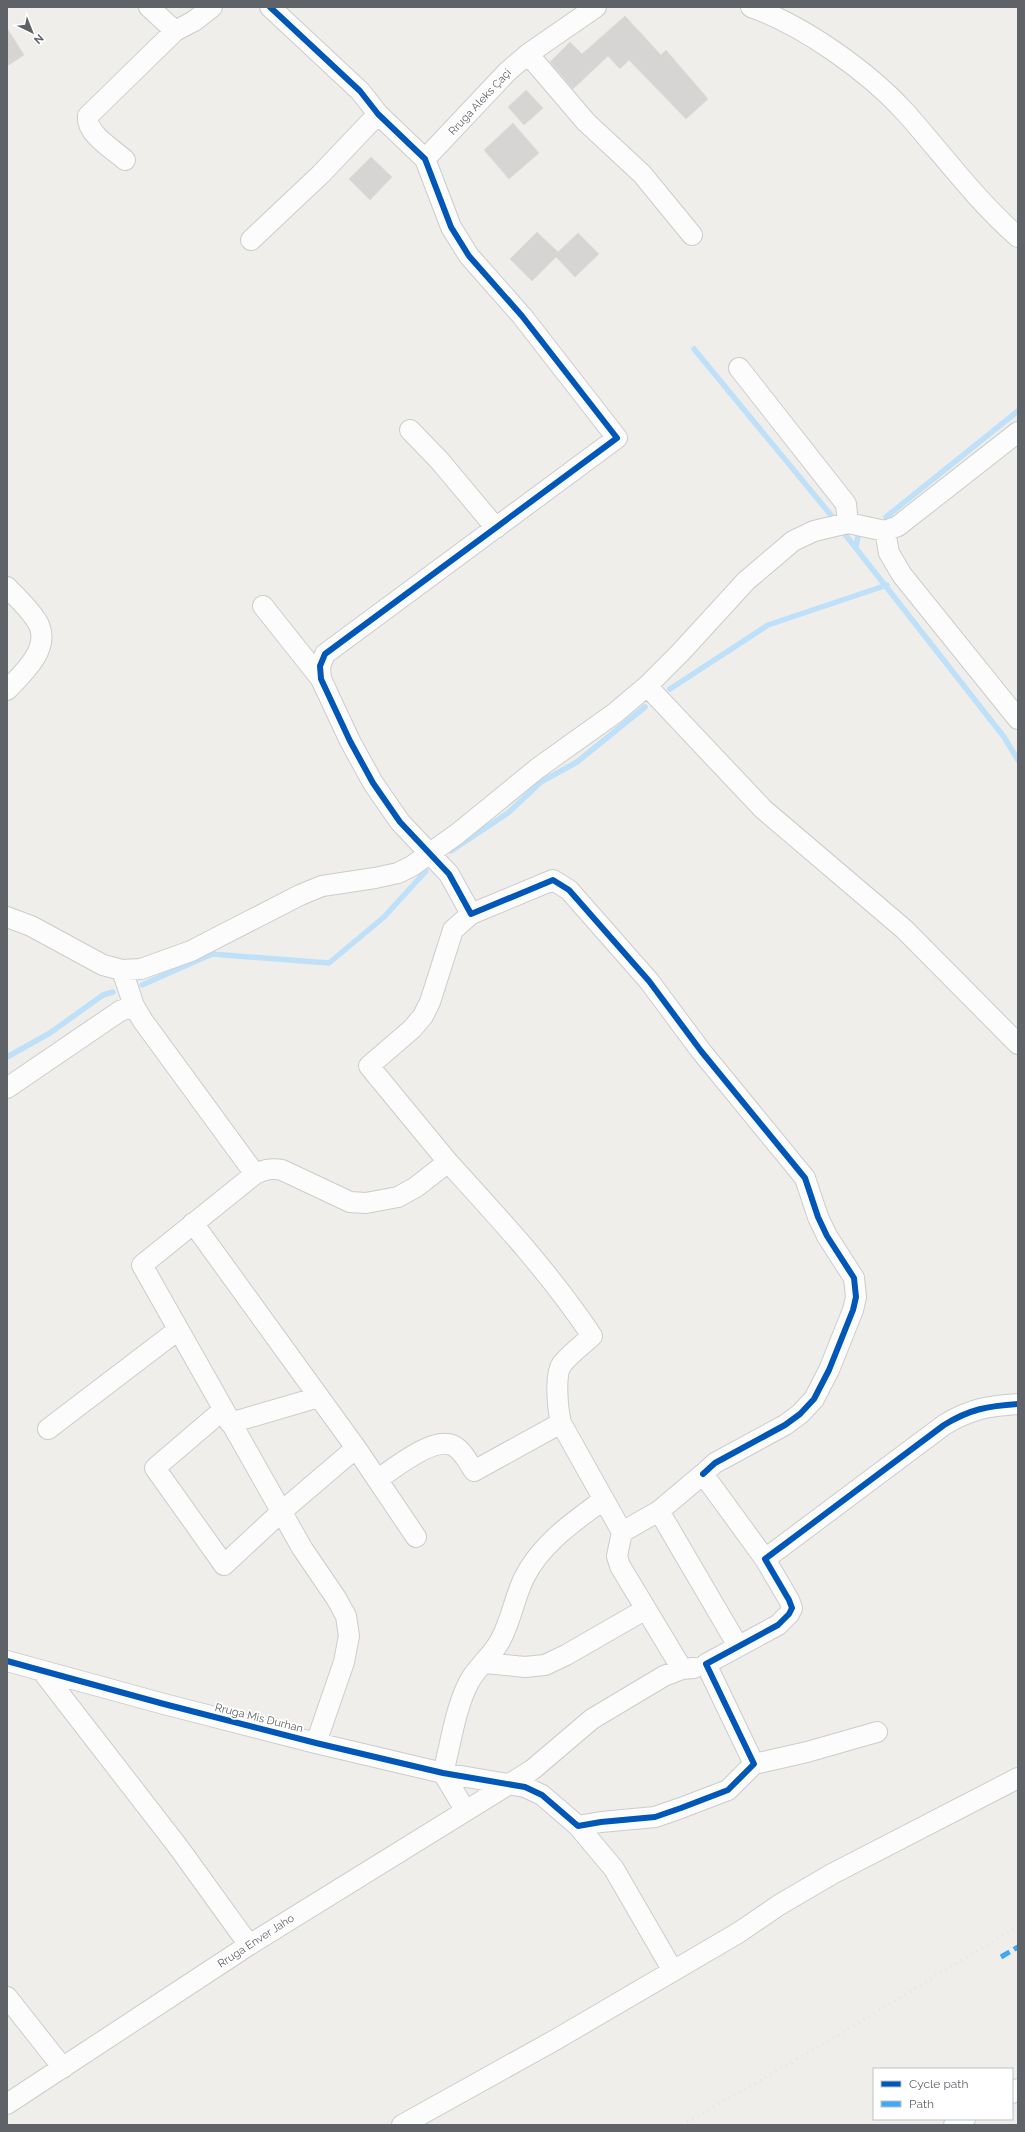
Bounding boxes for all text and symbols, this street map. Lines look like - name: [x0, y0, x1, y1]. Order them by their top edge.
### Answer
- north arrow: [12, 12, 52, 52]
- text: N: [31, 31, 46, 47]
- street label: Rruga Aleks Çaçi: [446, 66, 514, 138]
- street label: Rruga Mis Durhan: [214, 1701, 304, 1735]
- street label: Rruga Enver Jaho: [215, 1911, 297, 1971]
- legend: [873, 2068, 1013, 2120]
- text: Cycle path: [909, 2077, 968, 2091]
- text: Path: [909, 2097, 934, 2111]

